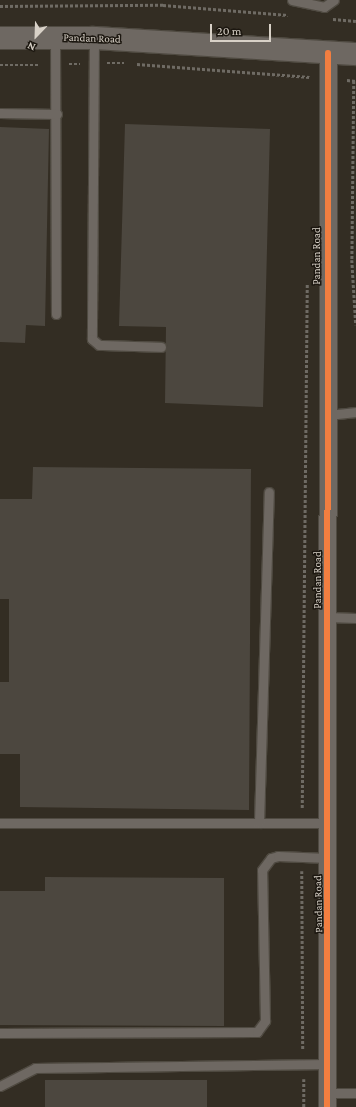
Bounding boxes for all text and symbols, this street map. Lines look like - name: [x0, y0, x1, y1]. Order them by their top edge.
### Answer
- north arrow: [16, 16, 56, 56]
- scale bar: [212, 16, 273, 42]
- text: 20 m: [217, 24, 241, 38]
- street label: Pandan Road: [63, 30, 121, 46]
- text: N: [26, 40, 37, 54]
- street label: Pandan Road: [309, 227, 323, 285]
- street label: Pandan Road: [310, 551, 324, 609]
- street label: Pandan Road: [311, 875, 325, 933]

